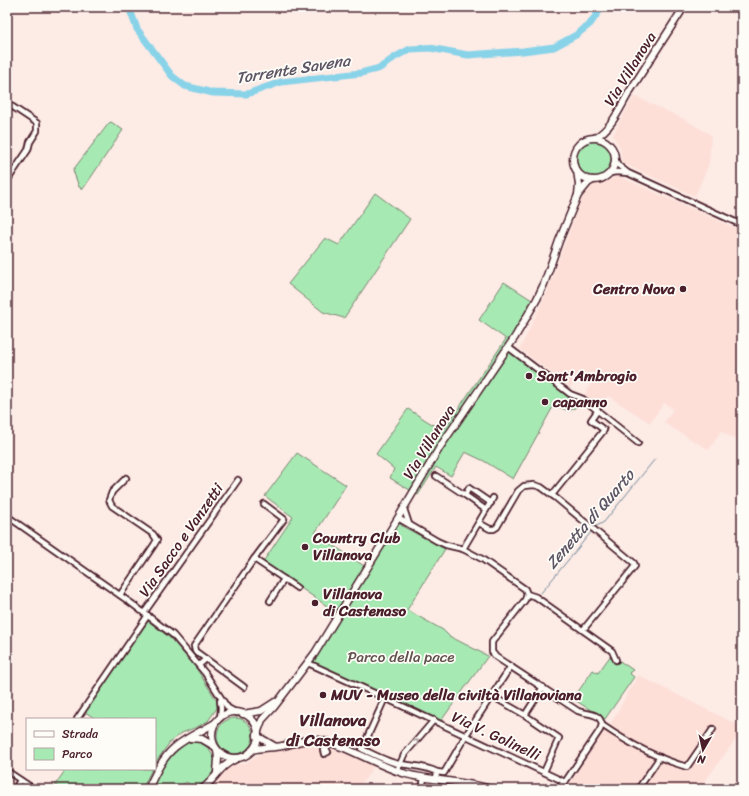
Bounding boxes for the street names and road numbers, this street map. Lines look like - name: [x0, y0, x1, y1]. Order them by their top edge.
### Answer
- street label: Via Villanova: [597, 26, 663, 111]
- street label: Via Villanova: [396, 399, 462, 484]
- street label: Via Sacco e Vanzetti: [132, 477, 231, 602]
- street label: Via V. Golinelli: [447, 704, 546, 768]

